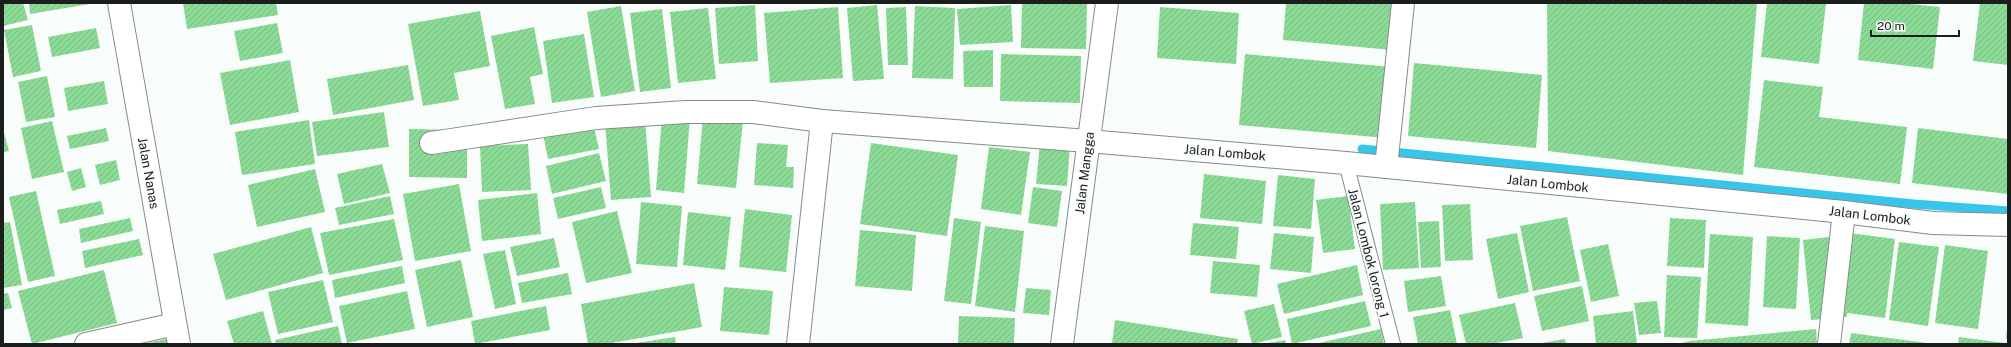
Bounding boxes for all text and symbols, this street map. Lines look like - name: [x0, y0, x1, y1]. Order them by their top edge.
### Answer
- scale bar: [1871, 12, 1959, 38]
- text: 20 m: [1877, 19, 1905, 33]
- street label: Jalan Mangga: [1072, 131, 1097, 215]
- street label: Jalan Nanas: [135, 136, 162, 210]
- street label: Jalan Lombok: [1183, 141, 1267, 164]
- street label: Jalan Lombok: [1506, 172, 1590, 195]
- street label: Jalan Lombok lorong 1: [1345, 187, 1392, 319]
- street label: Jalan Lombok: [1828, 203, 1912, 228]

